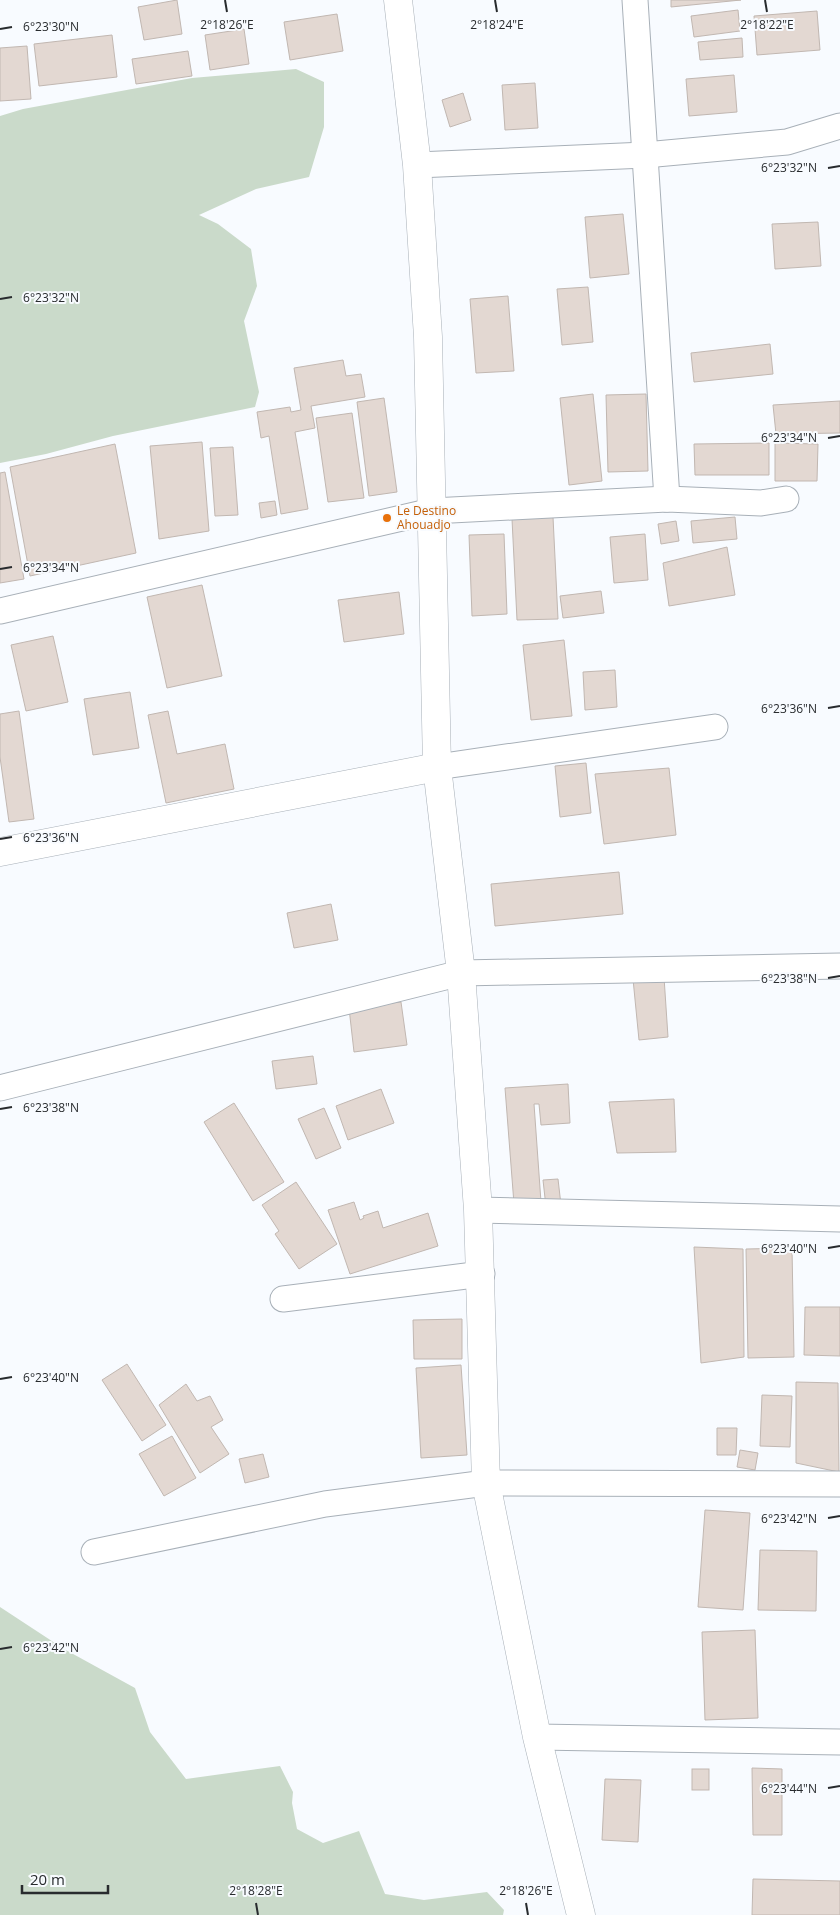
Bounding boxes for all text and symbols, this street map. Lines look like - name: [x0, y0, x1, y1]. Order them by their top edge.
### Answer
- text: 2°18'26"E: [200, 16, 254, 33]
- text: 2°18'24"E: [470, 16, 524, 33]
- text: 2°18'22"E: [740, 16, 794, 33]
- text: 6°23'30"N: [23, 18, 79, 35]
- text: 6°23'32"N: [761, 159, 817, 176]
- text: 6°23'32"N: [23, 289, 79, 306]
- text: 6°23'34"N: [761, 429, 817, 446]
- place label: Le Destino Ahouadjo: [397, 502, 456, 533]
- marker: Le Destino Ahouadjo: [381, 512, 393, 524]
- text: 6°23'34"N: [23, 559, 79, 576]
- text: 6°23'36"N: [761, 700, 817, 717]
- text: 6°23'36"N: [23, 829, 79, 846]
- text: 6°23'38"N: [761, 970, 817, 987]
- text: 6°23'38"N: [23, 1099, 79, 1116]
- text: 6°23'40"N: [761, 1240, 817, 1257]
- text: 6°23'40"N: [23, 1369, 79, 1386]
- text: 6°23'42"N: [761, 1510, 817, 1527]
- text: 6°23'42"N: [23, 1639, 79, 1656]
- text: 6°23'44"N: [761, 1780, 817, 1797]
- scale bar: [22, 1862, 109, 1894]
- text: 20 m: [30, 1869, 65, 1889]
- text: 2°18'28"E: [229, 1882, 283, 1899]
- text: 2°18'26"E: [499, 1882, 553, 1899]

